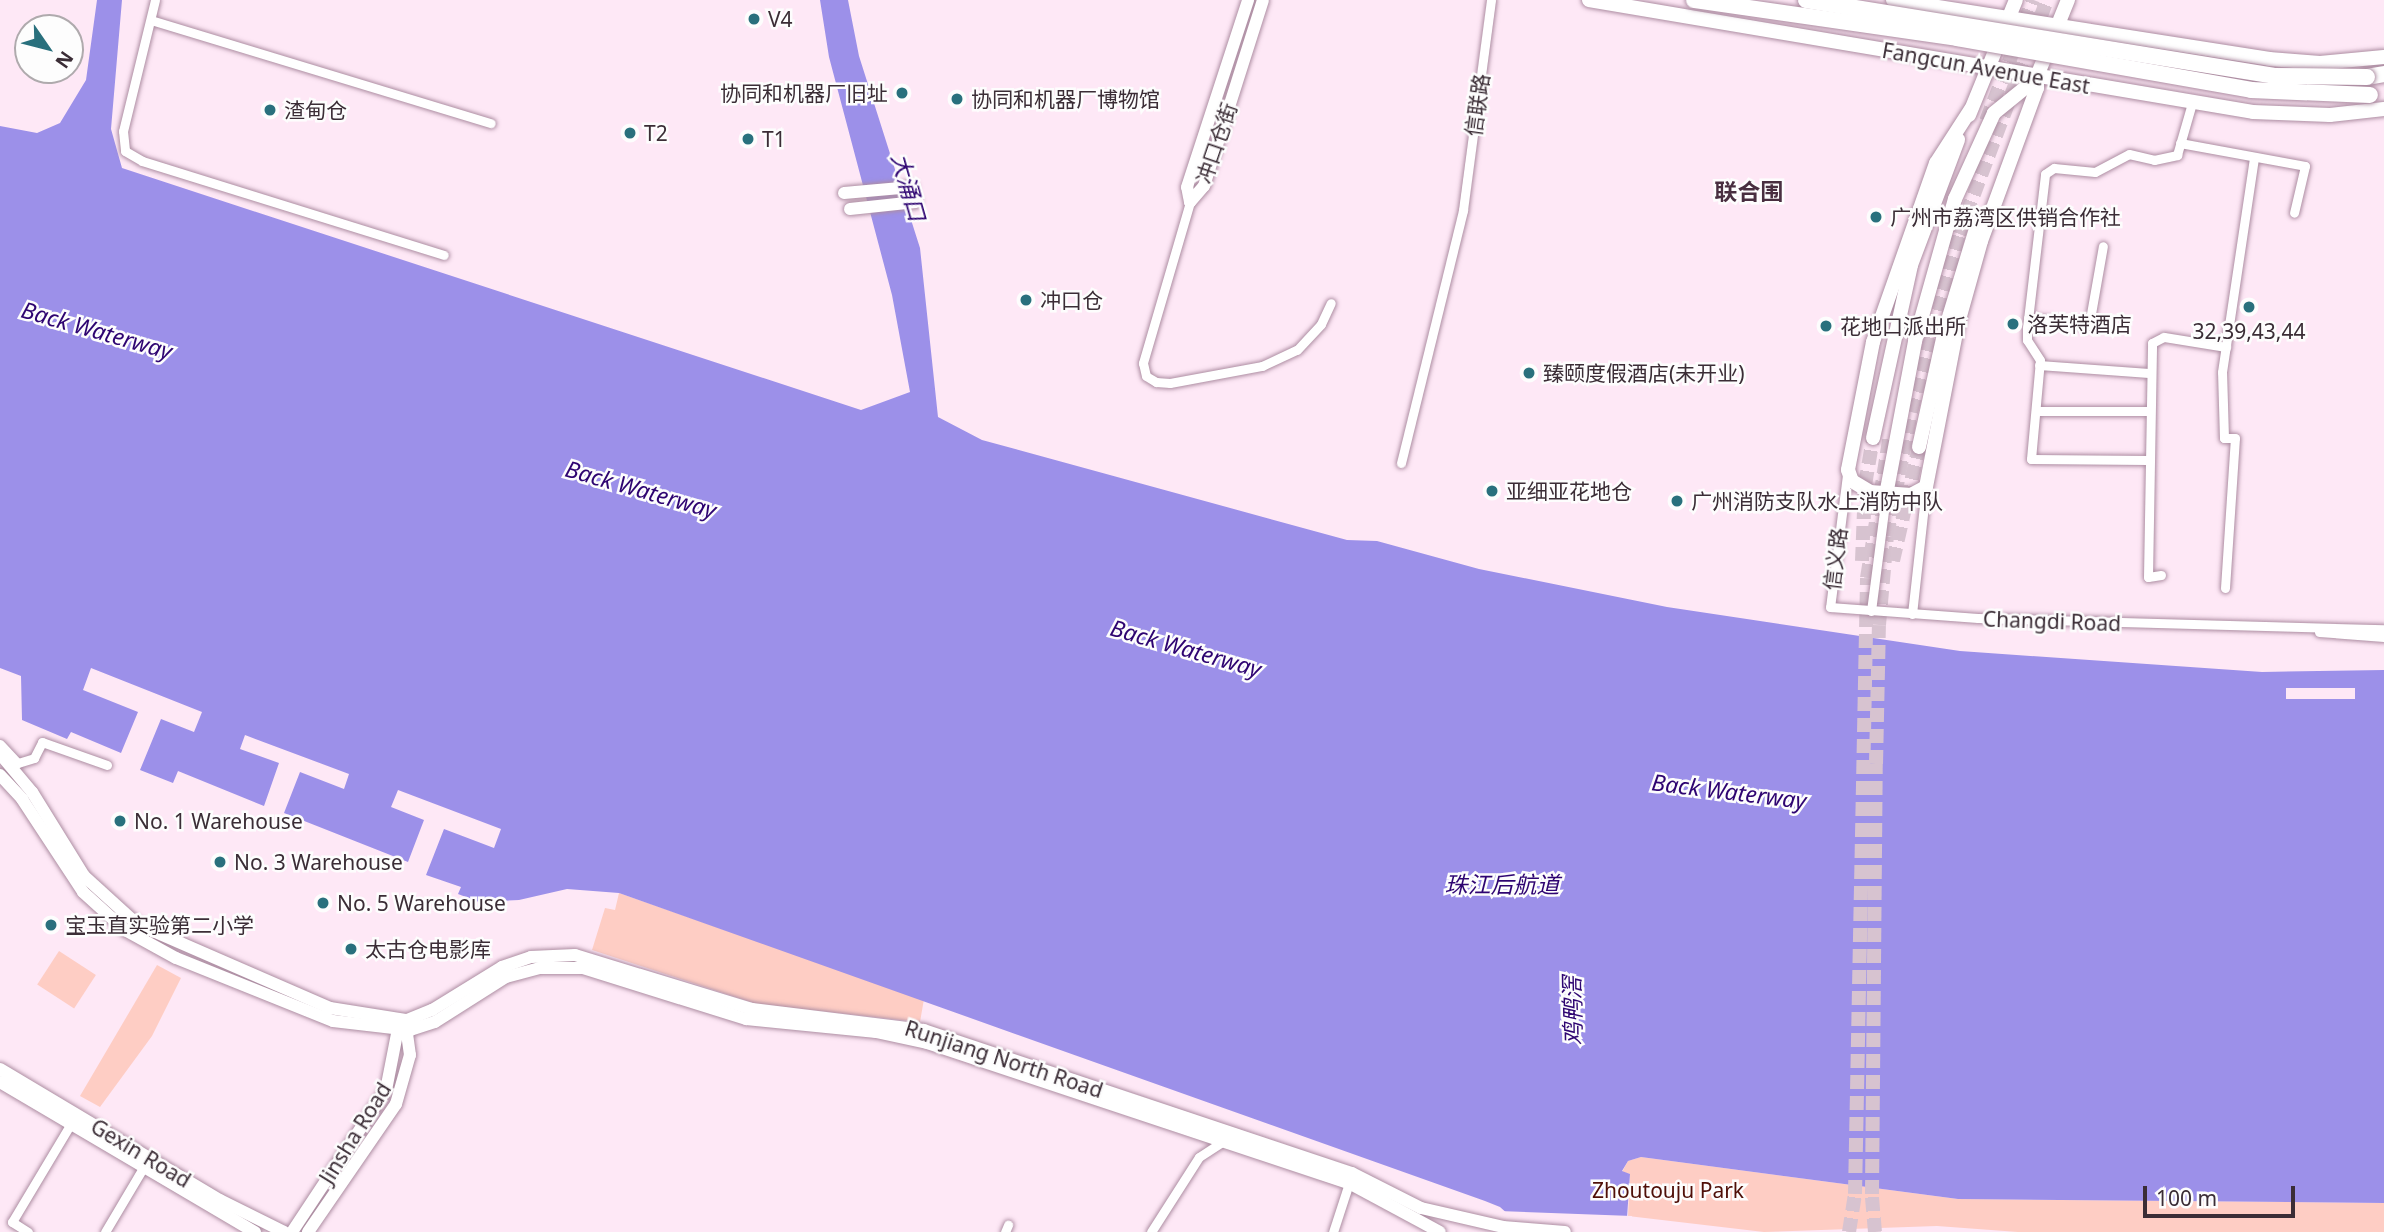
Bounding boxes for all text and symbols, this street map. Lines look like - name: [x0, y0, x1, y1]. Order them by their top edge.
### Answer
- place label: V4: [768, 6, 793, 32]
- marker: V4: [746, 11, 762, 27]
- north arrow: [14, 14, 84, 84]
- street label: Fangcun Avenue East: [1880, 37, 2092, 99]
- text: N: [49, 46, 80, 74]
- street label: 信联路: [1460, 72, 1494, 138]
- place label: 协同和机器厂旧址: [720, 80, 888, 106]
- marker: 协同和机器厂旧址: [894, 85, 910, 101]
- place label: 协同和机器厂博物馆: [971, 86, 1160, 112]
- marker: 协同和机器厂博物馆: [949, 91, 965, 107]
- place label: 渣甸仓: [284, 97, 347, 123]
- street label: 冲口仓街: [1190, 99, 1242, 187]
- marker: 渣甸仓: [262, 102, 278, 118]
- place label: T2: [644, 120, 668, 146]
- marker: T2: [622, 125, 638, 141]
- place label: T1: [762, 126, 786, 152]
- marker: T1: [740, 131, 756, 147]
- water label: 大涌口: [886, 150, 932, 224]
- district label: 联合围: [1715, 177, 1783, 205]
- place label: 广州市荔湾区供销合作社: [1890, 204, 2121, 230]
- marker: 广州市荔湾区供销合作社: [1868, 209, 1884, 225]
- place label: 冲口仓: [1040, 287, 1103, 313]
- marker: 冲口仓: [1018, 292, 1034, 308]
- water label: Back Waterway: [18, 295, 176, 365]
- marker: 32,39,43,44: [2241, 299, 2257, 315]
- place label: 洛芙特酒店: [2027, 311, 2132, 337]
- place label: 花地口派出所: [1840, 313, 1966, 339]
- marker: 洛芙特酒店: [2005, 316, 2021, 332]
- marker: 花地口派出所: [1818, 318, 1834, 334]
- place label: 32,39,43,44: [2193, 318, 2305, 344]
- place label: 臻颐度假酒店(未开业): [1543, 360, 1745, 386]
- marker: 臻颐度假酒店(未开业): [1521, 365, 1537, 381]
- water label: Back Waterway: [562, 454, 720, 524]
- place label: 亚细亚花地仓: [1506, 478, 1632, 504]
- marker: 亚细亚花地仓: [1484, 483, 1500, 499]
- place label: 广州消防支队水上消防中队: [1691, 488, 1943, 514]
- marker: 广州消防支队水上消防中队: [1669, 493, 1685, 509]
- street label: 信义路: [1819, 526, 1851, 592]
- street label: Changdi Road: [1983, 606, 2121, 636]
- water label: Back Waterway: [1107, 613, 1265, 683]
- water label: Back Waterway: [1650, 768, 1808, 814]
- place label: No. 1 Warehouse: [134, 808, 303, 834]
- marker: No. 1 Warehouse: [112, 813, 128, 829]
- place label: No. 3 Warehouse: [234, 849, 403, 875]
- marker: No. 3 Warehouse: [212, 854, 228, 870]
- water label: 珠江后航道: [1445, 870, 1559, 898]
- place label: No. 5 Warehouse: [337, 890, 506, 916]
- marker: No. 5 Warehouse: [315, 895, 331, 911]
- place label: 宝玉直实验第二小学: [65, 912, 254, 938]
- marker: 宝玉直实验第二小学: [43, 917, 59, 933]
- place label: 太古仓电影库: [365, 936, 491, 962]
- marker: 太古仓电影库: [343, 941, 359, 957]
- water label: 鸡鸭滘: [1558, 976, 1586, 1046]
- street label: Runjiang North Road: [902, 1015, 1106, 1103]
- street label: Jinsha Road: [314, 1078, 396, 1188]
- street label: Gexin Road: [86, 1113, 196, 1193]
- scale bar: [2146, 1172, 2298, 1216]
- park label: Zhoutouju Park: [1592, 1177, 1744, 1203]
- text: 100 m: [2156, 1184, 2217, 1212]

